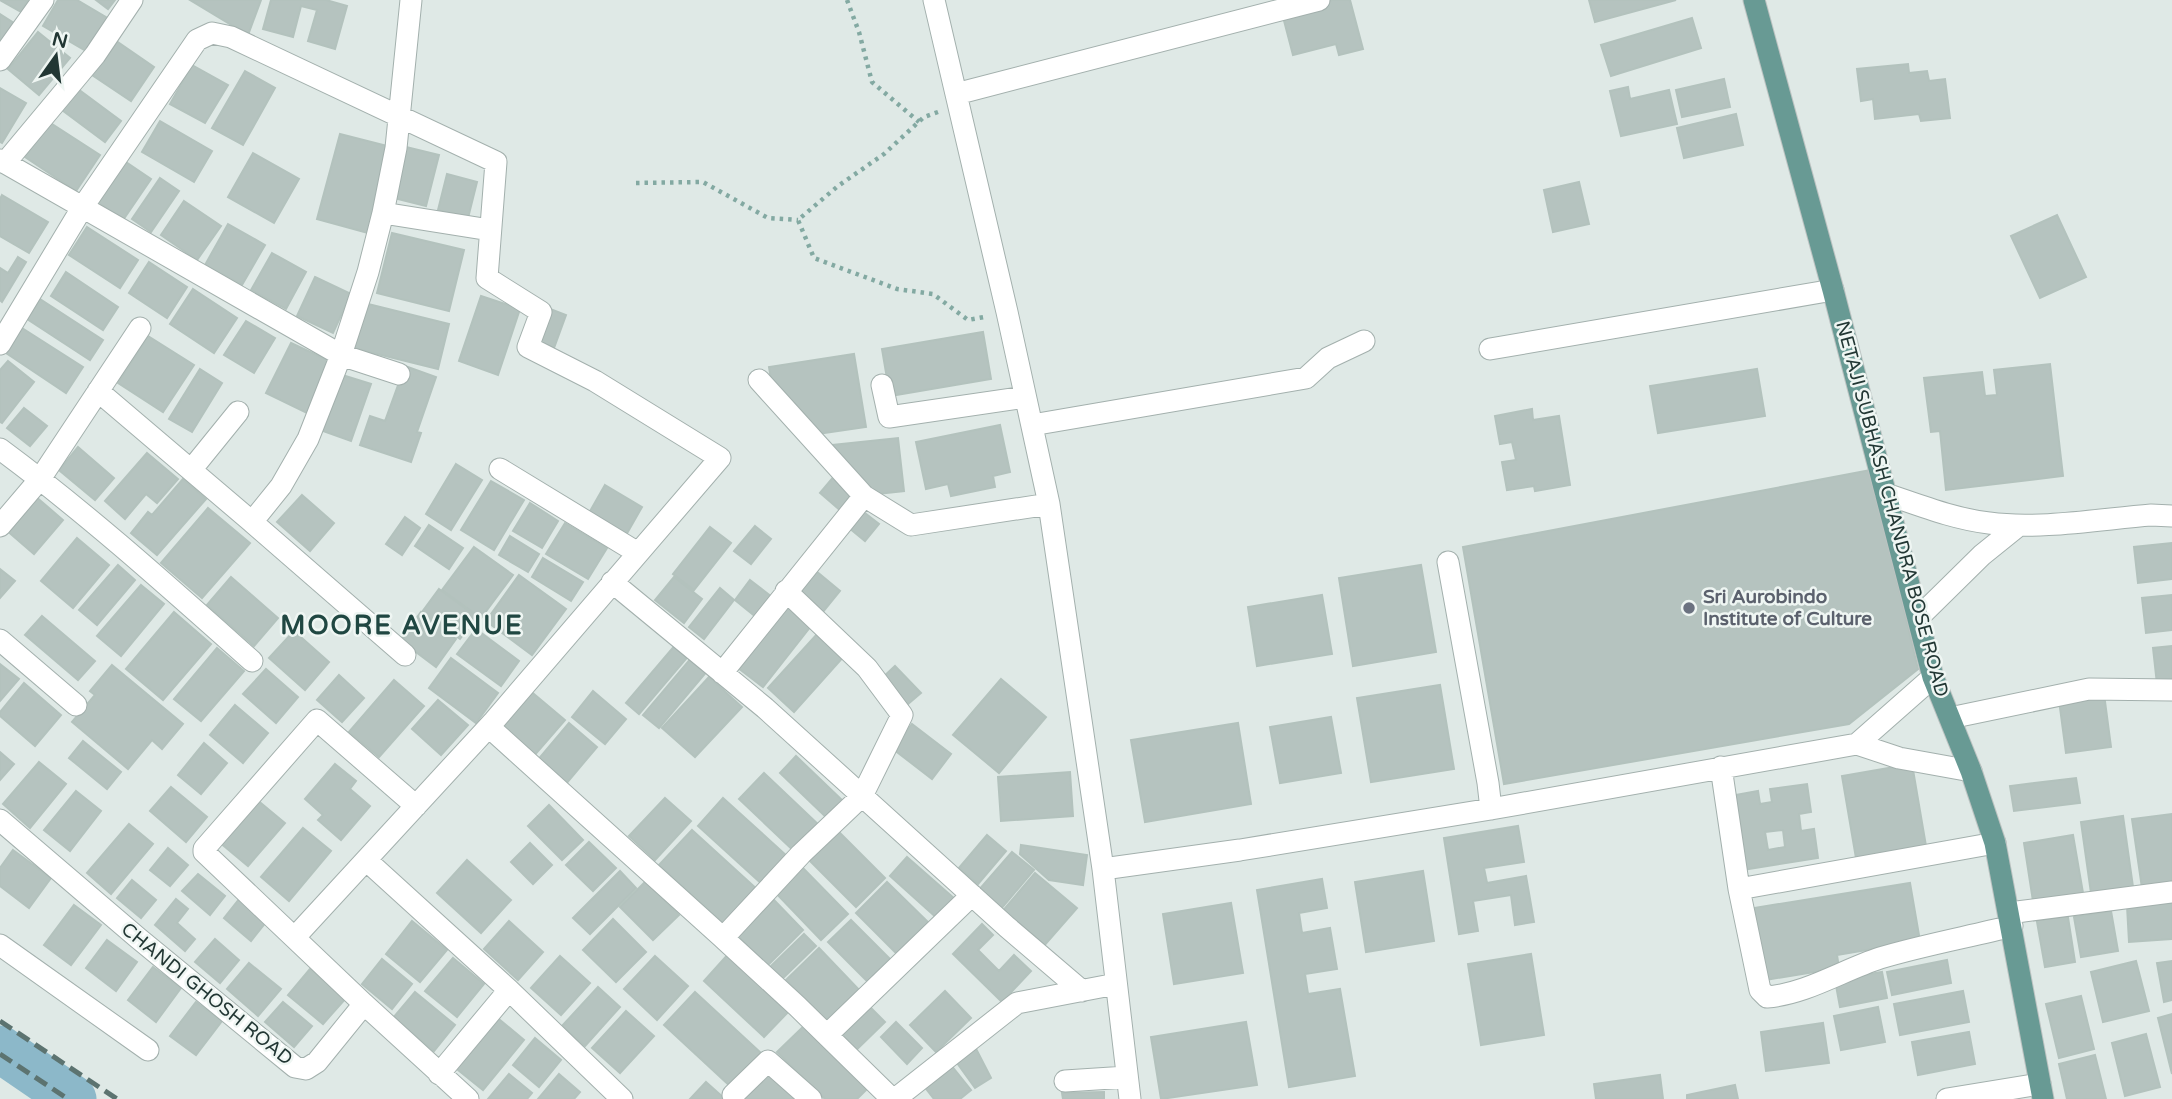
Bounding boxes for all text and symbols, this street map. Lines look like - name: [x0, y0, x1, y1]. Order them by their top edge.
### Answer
- north arrow: [21, 21, 91, 91]
- text: N: [50, 28, 70, 53]
- street label: NETAJI SUBHASH CHANDRA BOSE ROAD: [1831, 319, 1953, 699]
- place label: Sri Aurobindo Institute of Culture: [1703, 586, 1872, 630]
- marker: Sri Aurobindo Institute of Culture: [1681, 600, 1697, 616]
- district label: MOORE AVENUE: [280, 610, 524, 641]
- street label: CHANDI GHOSH ROAD: [117, 918, 297, 1070]

